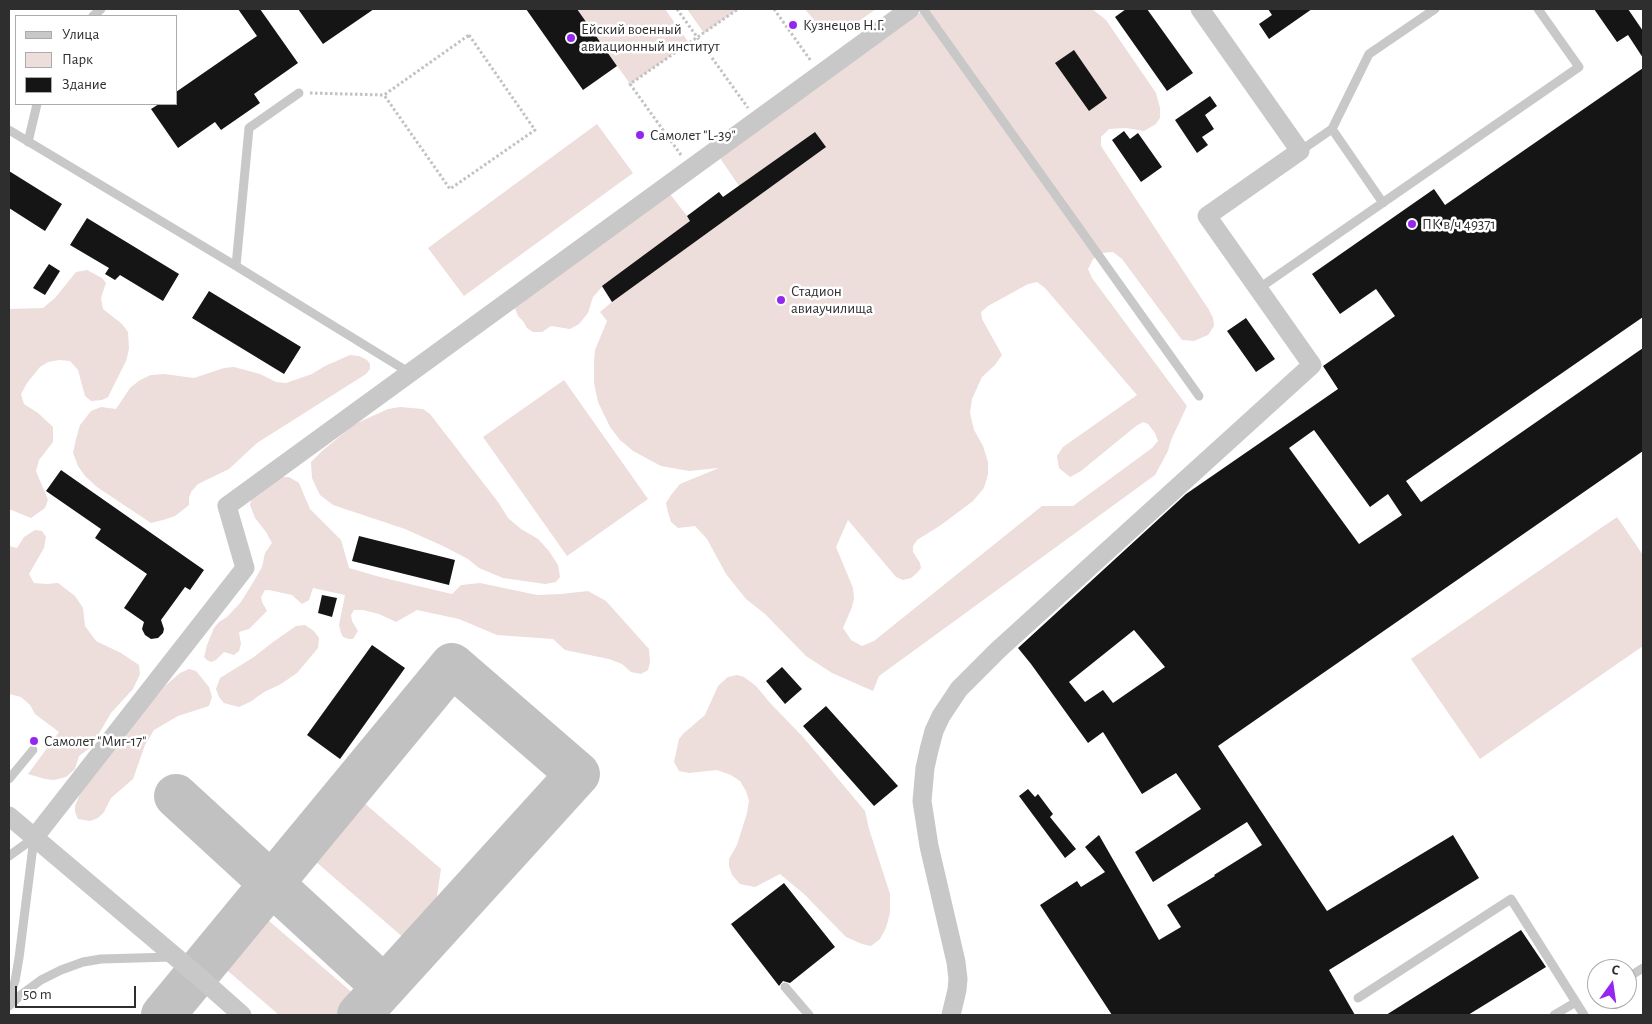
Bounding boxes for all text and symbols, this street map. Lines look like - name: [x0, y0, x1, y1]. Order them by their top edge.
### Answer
- legend: [15, 15, 178, 105]
- place label: Кузнецов Н.Г.: [803, 16, 884, 34]
- marker: Кузнецов Н.Г.: [787, 19, 799, 31]
- place label: Ейский военный авиационный институт: [581, 20, 720, 55]
- text: Улица: [62, 27, 99, 42]
- marker: Ейский военный авиационный институт: [565, 32, 577, 44]
- text: Парк: [62, 52, 93, 67]
- text: Здание: [62, 77, 107, 92]
- place label: Самолет "L-39": [650, 126, 736, 144]
- marker: Самолет "L-39": [634, 129, 646, 141]
- place label: ПК в/ч 49371: [1422, 215, 1496, 233]
- marker: ПК в/ч 49371: [1406, 218, 1418, 230]
- place label: Стадион авиаучилища: [791, 282, 873, 317]
- marker: Стадион авиаучилища: [775, 294, 787, 306]
- place label: Самолет "Миг-17": [44, 732, 146, 750]
- marker: Самолет "Миг-17": [28, 735, 40, 747]
- north arrow: [1587, 959, 1637, 1009]
- text: С: [1610, 963, 1621, 978]
- scale bar: [18, 976, 139, 1008]
- text: 50 m: [23, 987, 52, 1002]

